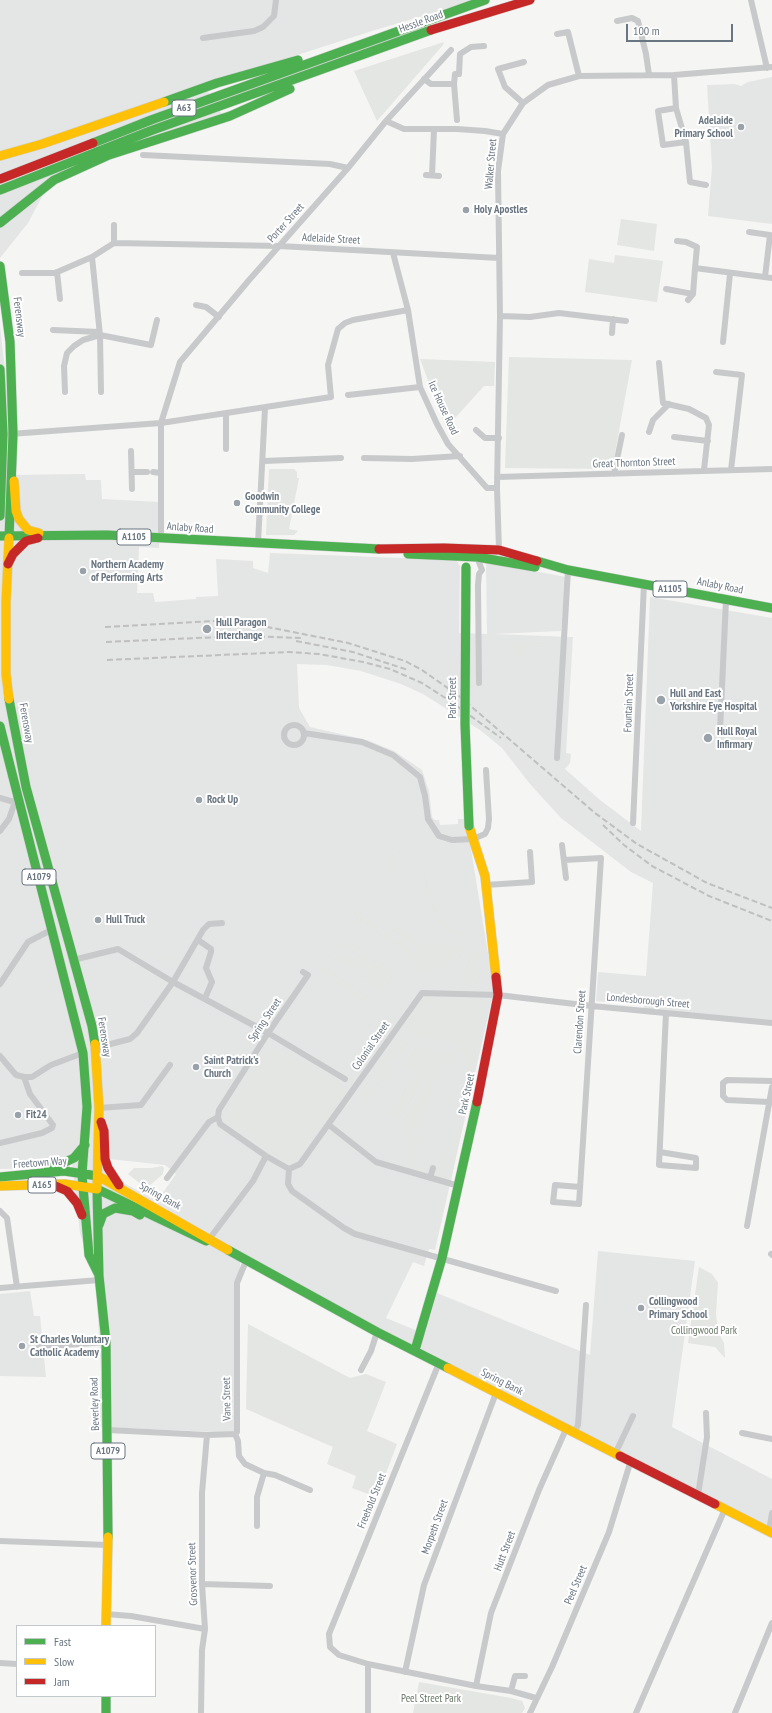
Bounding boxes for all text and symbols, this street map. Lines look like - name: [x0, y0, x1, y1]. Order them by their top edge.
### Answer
- street label: Hessle Road: [397, 8, 445, 36]
- scale bar: [628, 16, 735, 42]
- text: 100 m: [633, 23, 660, 38]
- road number: A63: [172, 100, 196, 116]
- place label: Adelaide Primary School: [675, 114, 733, 140]
- marker: Adelaide Primary School: [736, 122, 746, 132]
- street label: Walker Street: [482, 138, 500, 190]
- street label: Porter Street: [265, 201, 307, 245]
- place label: Holy Apostles: [474, 203, 528, 217]
- marker: Holy Apostles: [461, 205, 471, 215]
- street label: Adelaide Street: [302, 231, 360, 247]
- street label: Ferensway: [10, 296, 28, 338]
- street label: Ice House Road: [425, 379, 461, 437]
- street label: Great Thornton Street: [592, 455, 676, 471]
- place label: Goodwin Community College: [245, 490, 320, 516]
- marker: Goodwin Community College: [232, 498, 242, 508]
- street label: Anlaby Road: [166, 520, 214, 536]
- road number: A1105: [117, 529, 151, 545]
- place label: Northern Academy of Performing Arts: [91, 558, 164, 584]
- marker: Northern Academy of Performing Arts: [78, 566, 88, 576]
- street label: Anlaby Road: [696, 575, 744, 597]
- road number: A1105: [653, 581, 687, 597]
- place label: Hull Paragon Interchange: [216, 616, 266, 642]
- marker: Hull Paragon Interchange: [201, 623, 213, 635]
- street label: Fountain Street: [621, 673, 637, 733]
- street label: Park Street: [446, 677, 460, 719]
- place label: Hull and East Yorkshire Eye Hospital: [670, 687, 757, 713]
- marker: Hull and East Yorkshire Eye Hospital: [655, 694, 667, 706]
- street label: Ferensway: [16, 702, 36, 744]
- place label: Hull Royal Infirmary: [717, 725, 757, 751]
- marker: Hull Royal Infirmary: [702, 732, 714, 744]
- place label: Rock Up: [207, 793, 238, 807]
- marker: Rock Up: [194, 795, 204, 805]
- road number: A1079: [22, 869, 56, 885]
- place label: Hull Truck: [106, 913, 145, 927]
- marker: Hull Truck: [93, 915, 103, 925]
- street label: Clarendon Street: [571, 990, 589, 1054]
- street label: Londesborough Street: [606, 991, 690, 1011]
- street label: Spring Street: [246, 996, 284, 1044]
- street label: Ferensway: [94, 1016, 114, 1058]
- street label: Colonial Street: [350, 1019, 392, 1073]
- place label: Saint Patrick's Church: [204, 1054, 259, 1080]
- marker: Saint Patrick's Church: [191, 1062, 201, 1072]
- street label: Park Street: [456, 1072, 478, 1116]
- place label: Fit24: [26, 1108, 47, 1122]
- marker: Fit24: [13, 1110, 23, 1120]
- street label: Freetown Way: [13, 1155, 67, 1171]
- road number: A165: [28, 1177, 56, 1193]
- street label: Spring Bank: [137, 1179, 183, 1213]
- place label: Collingwood Primary School: [649, 1295, 707, 1321]
- marker: Collingwood Primary School: [636, 1303, 646, 1313]
- park label: Collingwood Park: [671, 1324, 737, 1338]
- place label: St Charles Voluntary Catholic Academy: [30, 1333, 109, 1359]
- marker: St Charles Voluntary Catholic Academy: [17, 1341, 27, 1351]
- street label: Spring Bank: [479, 1366, 525, 1398]
- street label: Beverley Road: [87, 1377, 103, 1431]
- street label: Vane Street: [220, 1377, 234, 1421]
- road number: A1079: [91, 1443, 125, 1459]
- street label: Freehold Street: [355, 1471, 389, 1531]
- street label: Morpeth Street: [419, 1498, 451, 1556]
- street label: Hutt Street: [491, 1529, 519, 1573]
- street label: Grosvenor Street: [185, 1542, 201, 1606]
- street label: Peel Street: [562, 1563, 590, 1607]
- legend: [16, 1625, 156, 1697]
- text: Fast: [54, 1634, 71, 1649]
- text: Slow: [54, 1654, 74, 1669]
- text: Jam: [54, 1674, 70, 1689]
- park label: Peel Street Park: [401, 1692, 461, 1706]

